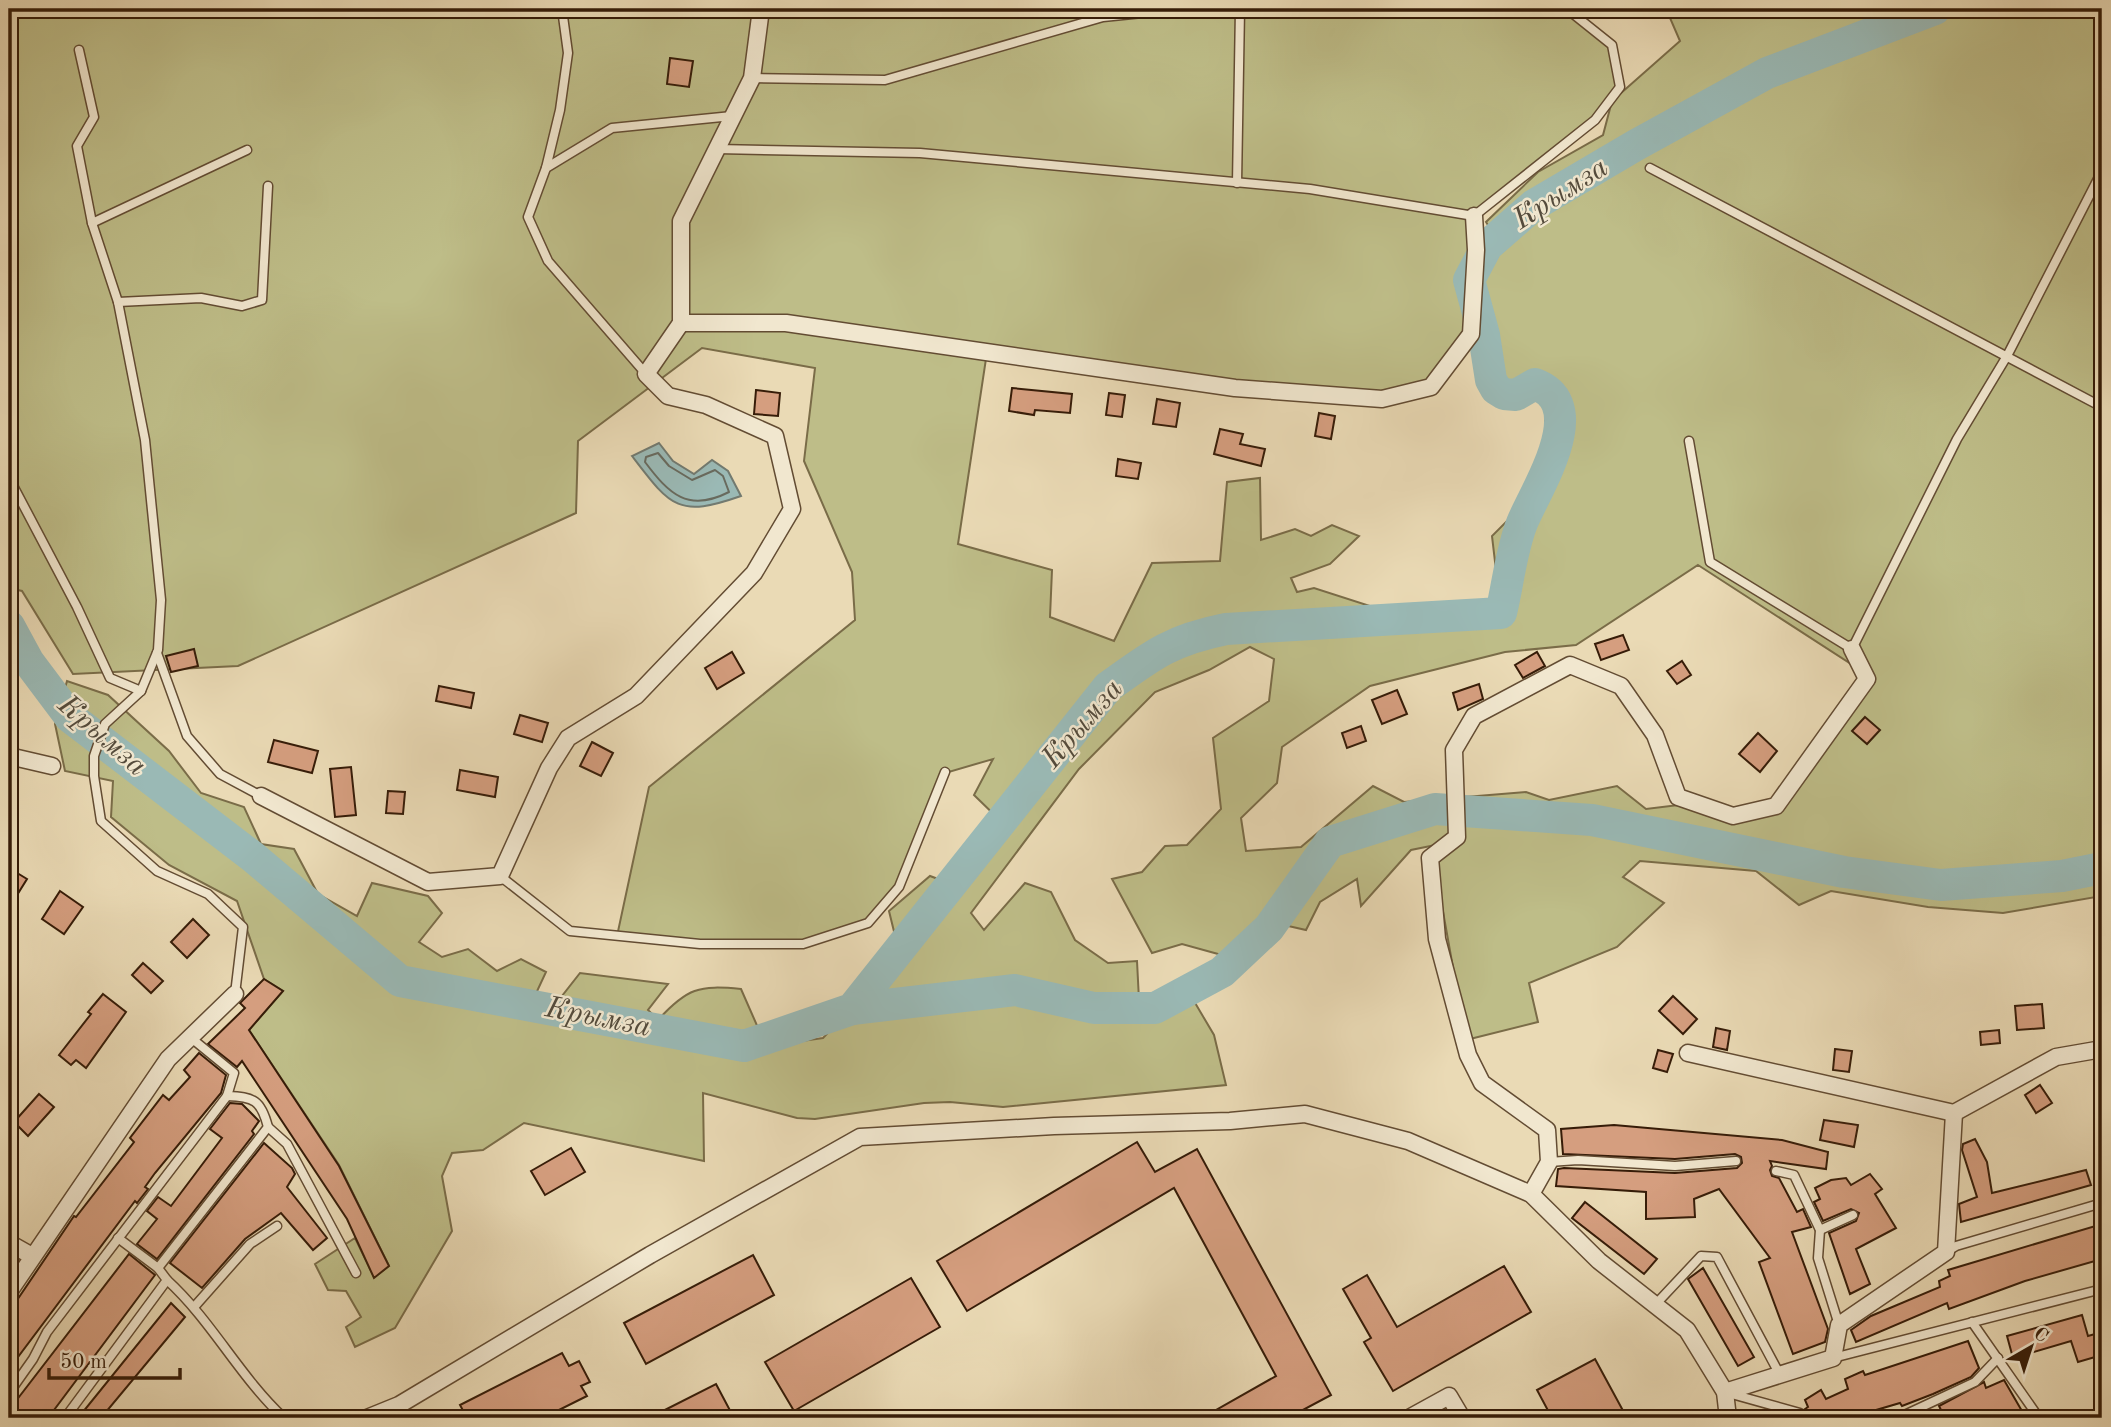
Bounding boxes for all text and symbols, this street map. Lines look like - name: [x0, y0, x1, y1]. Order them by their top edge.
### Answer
- water label: Крымза: [1507, 152, 1614, 236]
- water label: Крымза: [1036, 674, 1129, 775]
- water label: Крымза: [51, 689, 152, 782]
- water label: Крымза: [542, 993, 653, 1043]
- north arrow: [1996, 1312, 2066, 1382]
- text: С: [2029, 1324, 2051, 1347]
- scale bar: [49, 1336, 180, 1380]
- text: 50 m: [60, 1352, 107, 1373]

